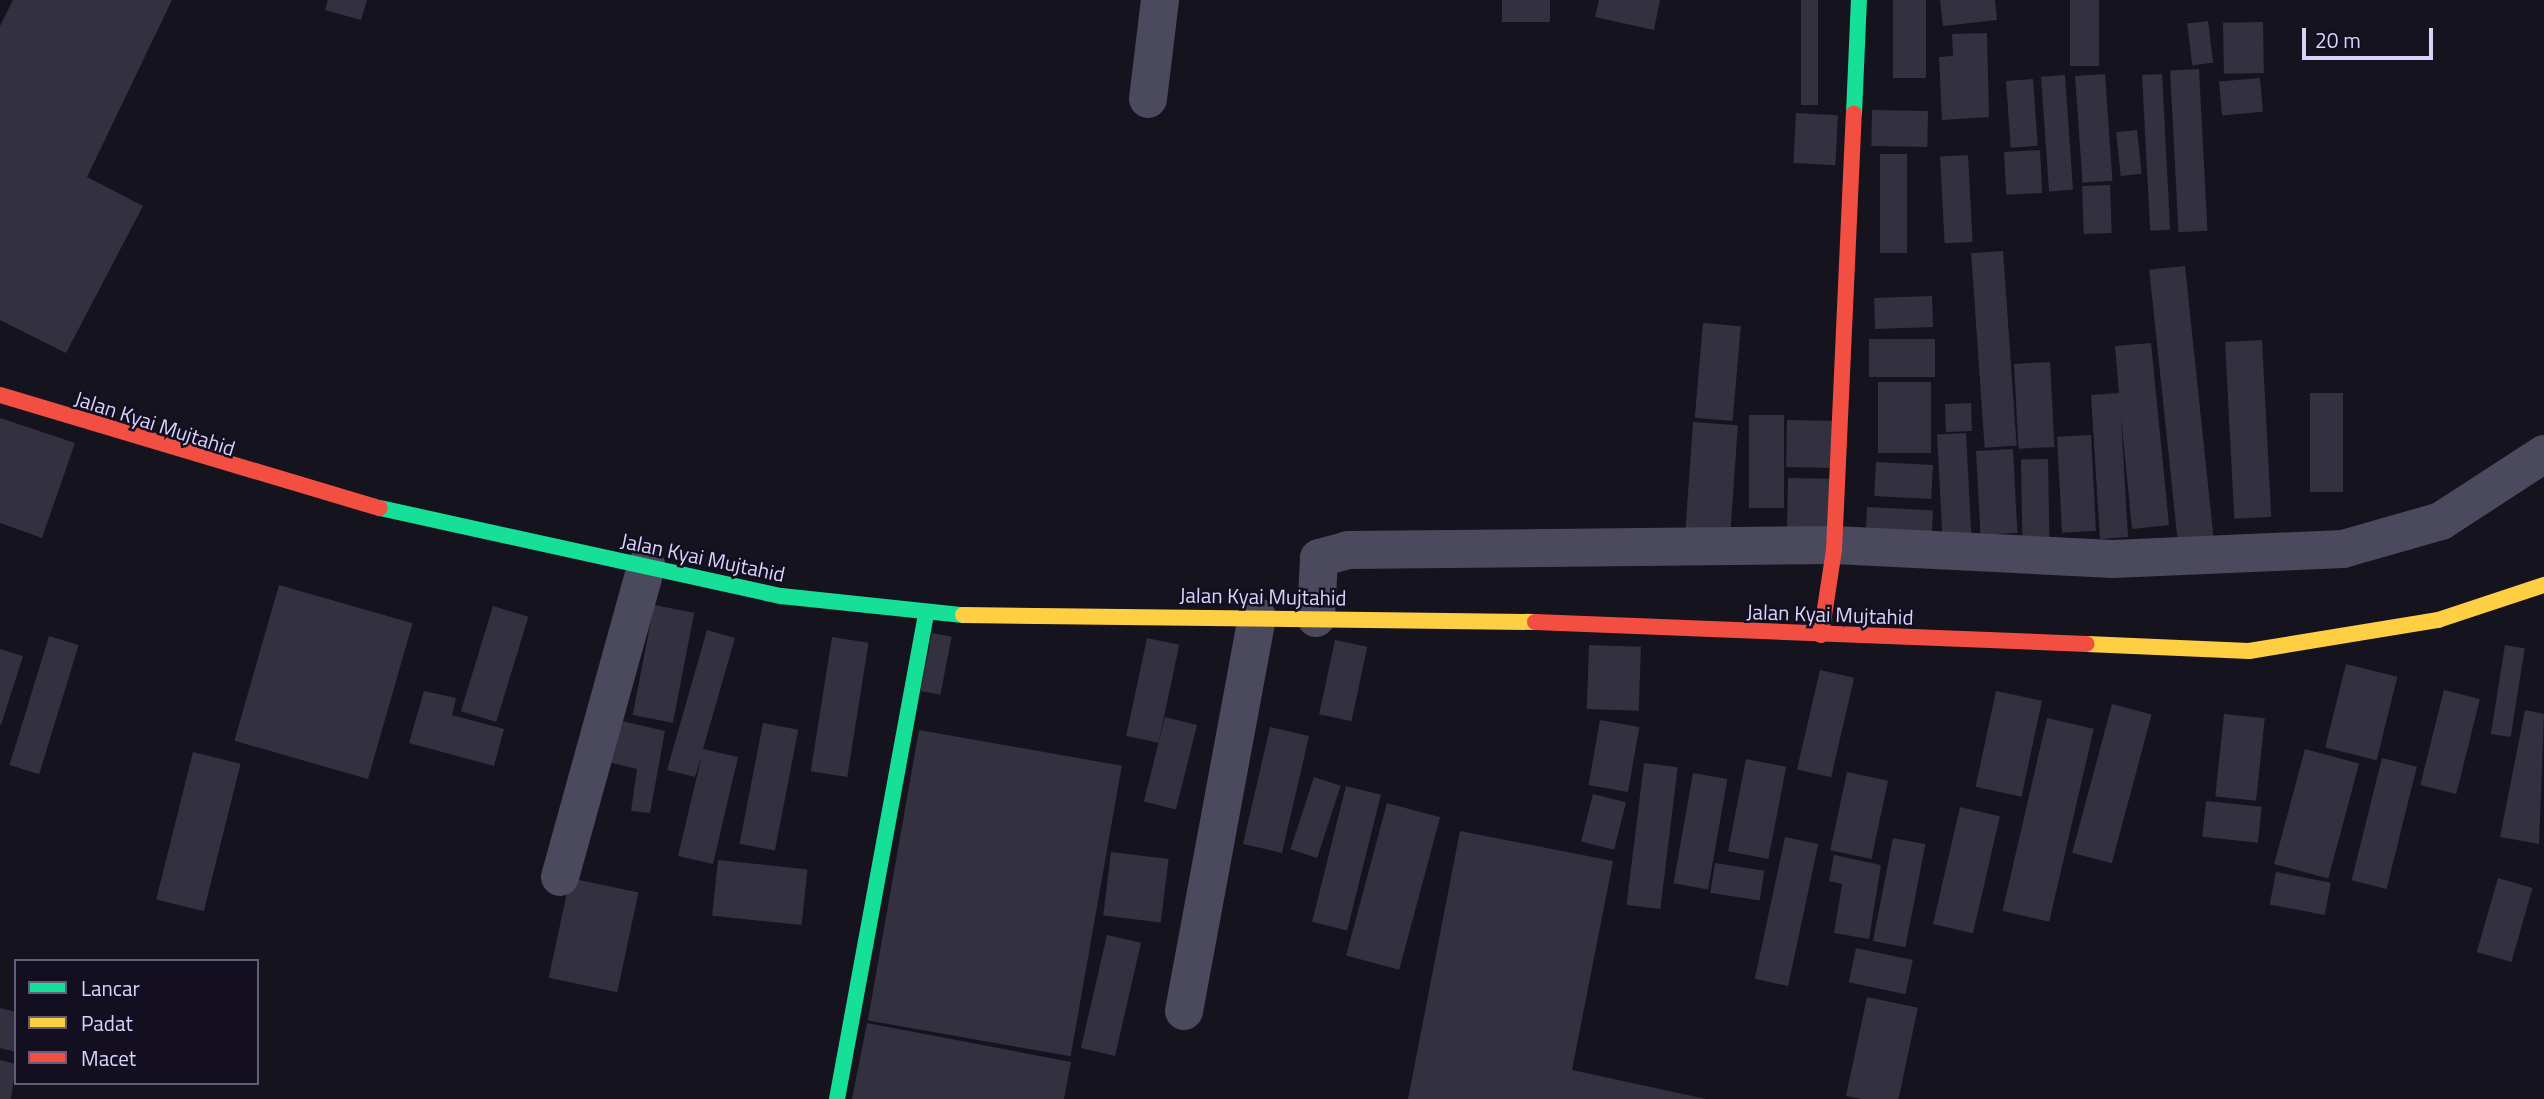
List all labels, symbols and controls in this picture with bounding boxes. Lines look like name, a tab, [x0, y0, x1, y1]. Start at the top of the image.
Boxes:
scale bar	[2306, 14, 2437, 58]
text: 20 m	[2315, 24, 2361, 56]
street label: Jalan Kyai Mujtahid	[72, 385, 238, 461]
street label: Jalan Kyai Mujtahid	[619, 527, 787, 587]
street label: Jalan Kyai Mujtahid	[1179, 582, 1347, 610]
street label: Jalan Kyai Mujtahid	[1746, 598, 1914, 630]
legend	[14, 959, 259, 1085]
text: Lancar	[81, 972, 140, 1004]
text: Padat	[81, 1007, 133, 1039]
text: Macet	[81, 1042, 136, 1074]

